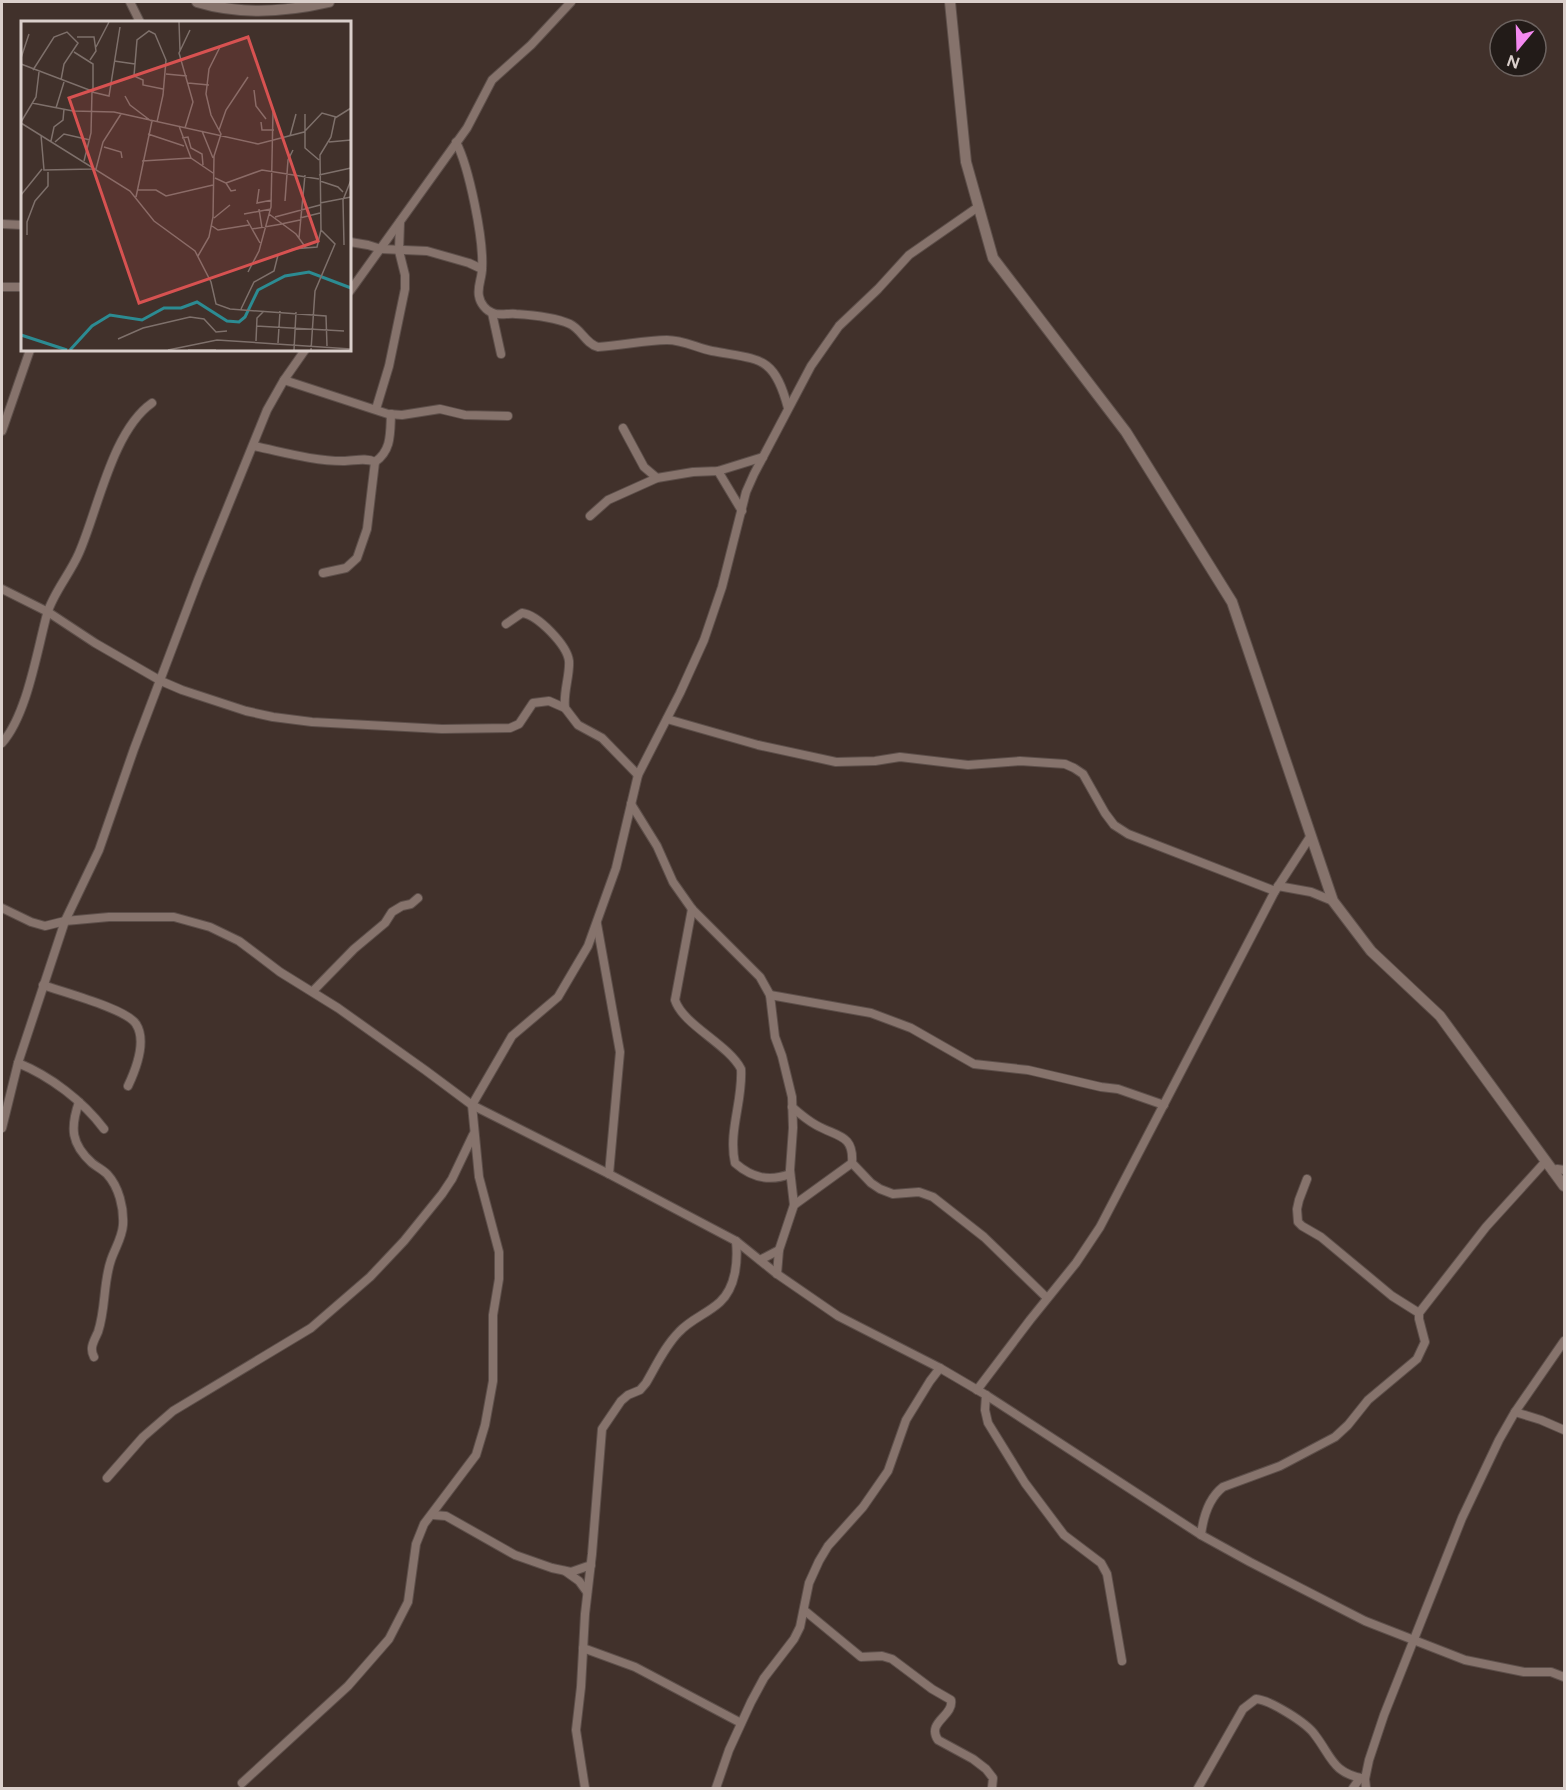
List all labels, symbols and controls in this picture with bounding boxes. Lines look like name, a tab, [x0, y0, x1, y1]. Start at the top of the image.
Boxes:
north arrow	[1488, 18, 1548, 78]
inset map	[21, 21, 351, 351]
text: N	[1504, 51, 1522, 73]

